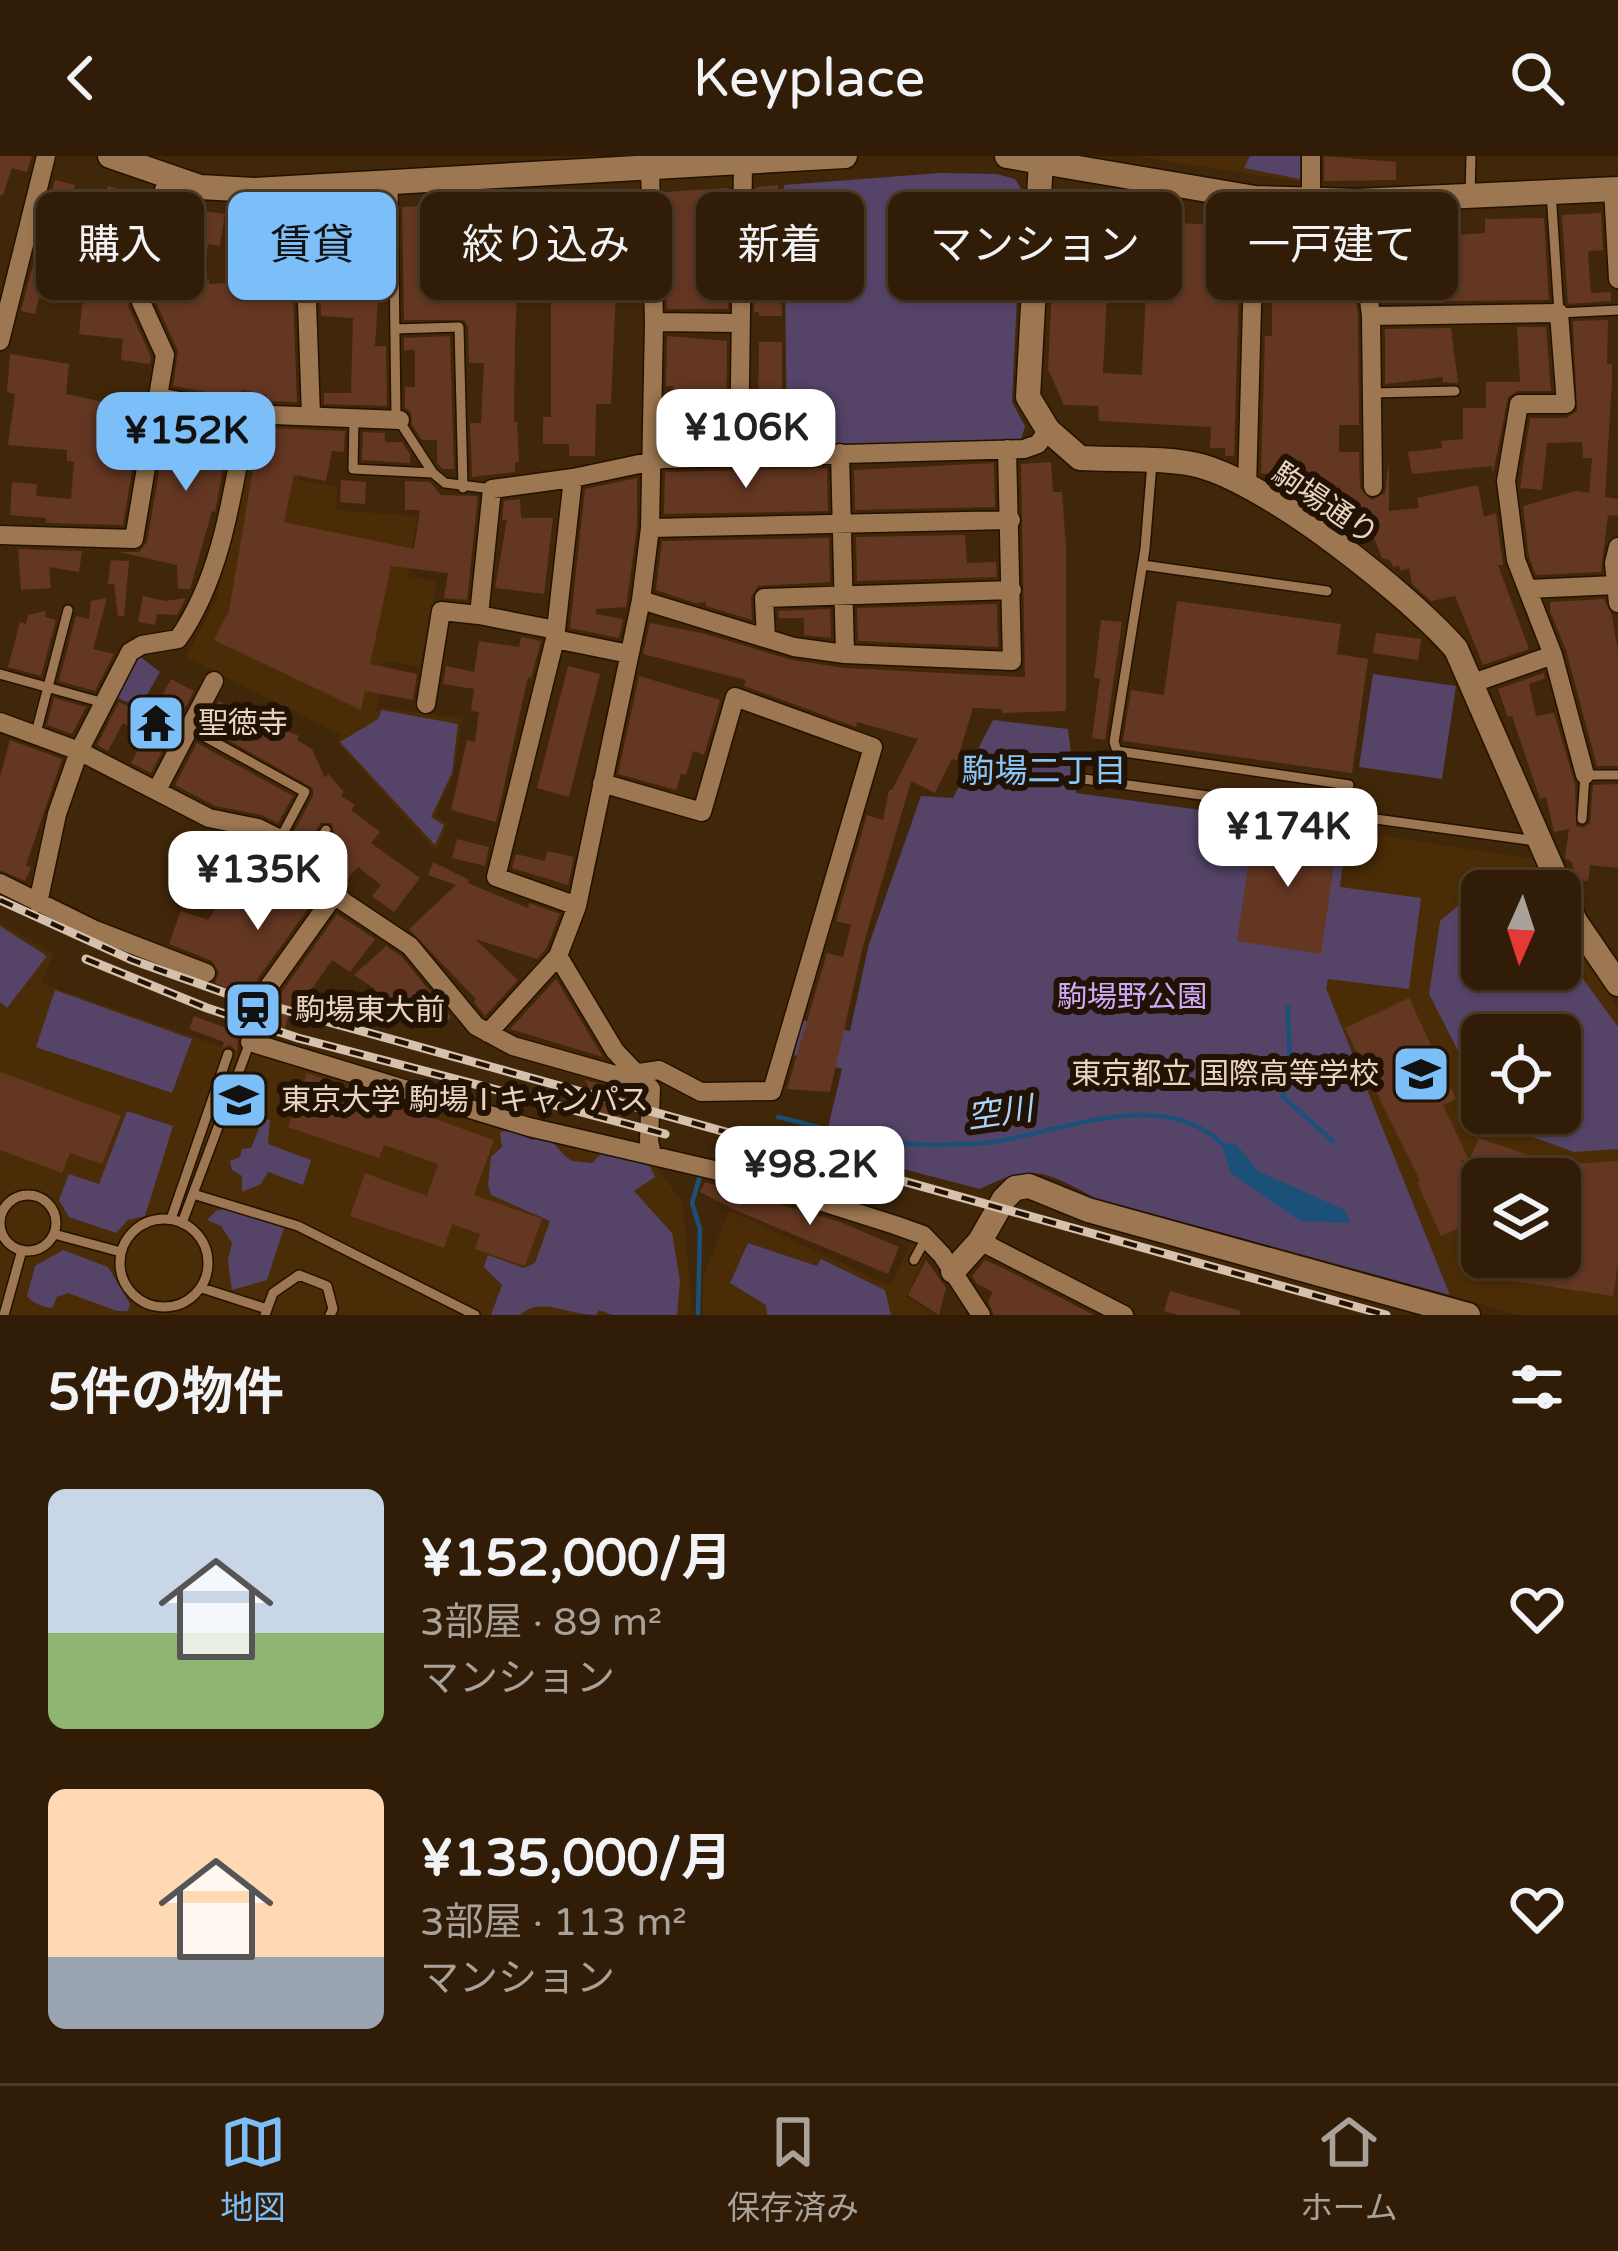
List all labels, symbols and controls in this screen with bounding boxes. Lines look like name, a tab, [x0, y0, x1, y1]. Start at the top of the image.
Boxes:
icon: back	[48, 45, 114, 111]
icon: search	[1504, 45, 1570, 111]
text: Keyplace	[693, 46, 925, 111]
chip: 購入	[36, 192, 204, 300]
chip: 賃貸	[228, 192, 396, 300]
chip: 絞り込み	[420, 192, 672, 300]
chip: 新着	[696, 192, 864, 300]
chip: マンション	[888, 192, 1182, 300]
chip: 一戸建て	[1206, 192, 1458, 300]
pin: ¥106K	[662, 389, 830, 491]
pin: ¥152K	[102, 392, 270, 494]
text: ¥106K	[683, 404, 809, 451]
text: ¥152K	[123, 407, 249, 454]
street label: 駒場通り	[1265, 455, 1385, 553]
temple icon: 聖徳寺	[125, 692, 187, 754]
place label: 聖徳寺	[198, 705, 288, 742]
district label: 駒場二丁目	[962, 752, 1127, 791]
pin: ¥174K	[1204, 788, 1372, 890]
text: ¥174K	[1225, 803, 1351, 850]
pin: ¥135K	[174, 831, 342, 933]
text: ¥135K	[195, 846, 321, 893]
north arrow	[1461, 870, 1581, 990]
map controls	[1461, 870, 1581, 1278]
station icon: 駒場東大前	[222, 979, 284, 1041]
park label: 駒場野公園	[1057, 979, 1207, 1016]
place label: 駒場東大前	[295, 992, 445, 1029]
button: locate	[1461, 1014, 1581, 1134]
school or university icon: 東京都立 国際高等学校	[1390, 1043, 1452, 1105]
place label: 東京都立 国際高等学校	[1071, 1056, 1379, 1093]
school or university icon: 東京大学 駒場Ⅰキャンパス	[208, 1069, 270, 1131]
place label: 東京大学 駒場Ⅰキャンパス	[281, 1082, 649, 1119]
water label: 空川	[965, 1089, 1038, 1137]
pin: ¥98.2K	[712, 1126, 908, 1228]
text: ¥98.2K	[742, 1141, 878, 1188]
button: layers	[1461, 1158, 1581, 1278]
icon: filters	[1504, 1354, 1570, 1420]
text: 5件の物件	[48, 1362, 284, 1424]
text: ¥152,000/月	[420, 1528, 733, 1590]
icon: home	[144, 1537, 288, 1681]
icon: heart	[1504, 1576, 1570, 1642]
text: 3部屋 · 89 m²	[420, 1599, 662, 1646]
text: マンション	[420, 1655, 615, 1702]
text: ¥135,000/月	[420, 1828, 732, 1890]
icon: home	[144, 1837, 288, 1981]
icon: heart	[1504, 1876, 1570, 1942]
text: 3部屋 · 113 m²	[420, 1899, 687, 1946]
text: マンション	[420, 1955, 615, 2002]
tab: 地図	[220, 2109, 286, 2229]
tab: 保存済み	[727, 2109, 859, 2229]
tab: ホーム	[1300, 2109, 1398, 2229]

